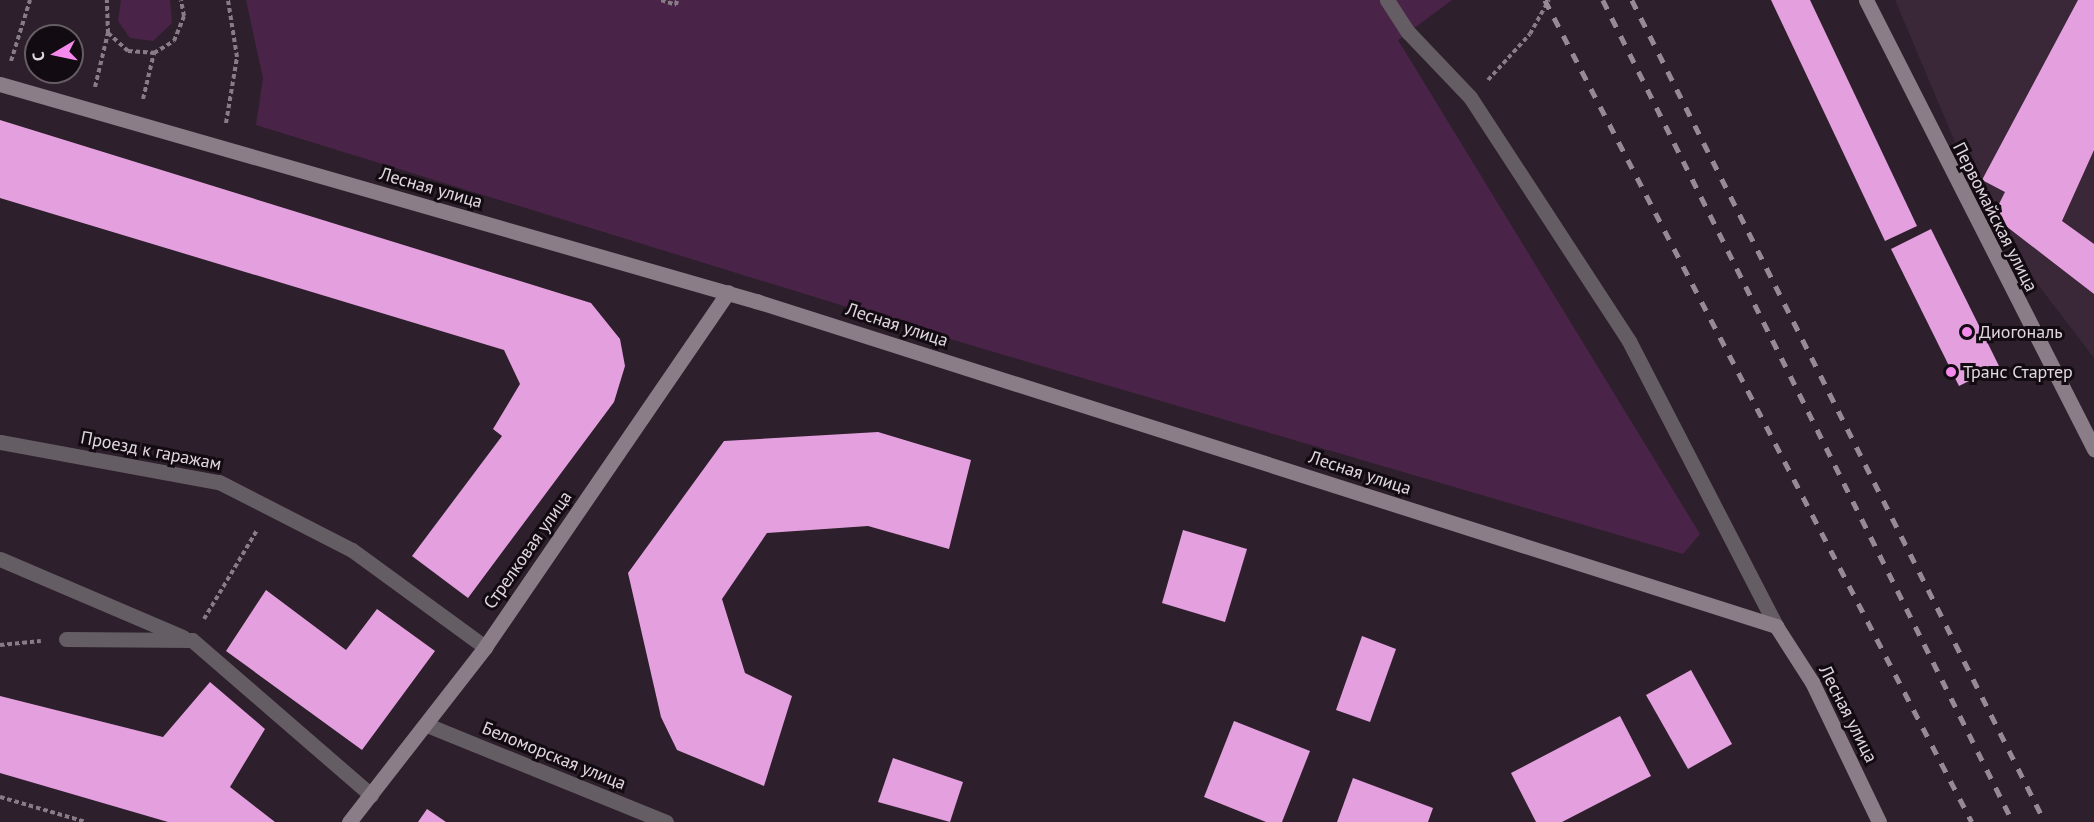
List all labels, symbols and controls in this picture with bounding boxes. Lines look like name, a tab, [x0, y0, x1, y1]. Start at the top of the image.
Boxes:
north arrow	[24, 24, 84, 84]
text: С	[28, 51, 49, 62]
street label: Первомайская улица	[1948, 139, 2042, 295]
street label: Лесная улица	[377, 163, 485, 213]
street label: Лесная улица	[843, 298, 951, 352]
place label: Диогональ	[1979, 321, 2063, 343]
marker: Диогональ	[1960, 325, 1974, 339]
place label: Транс Стартер	[1963, 361, 2073, 383]
marker: Транс Стартер	[1944, 365, 1958, 379]
street label: Проезд к гаражам	[79, 427, 223, 475]
street label: Лесная улица	[1306, 446, 1414, 500]
street label: Стрелковая улица	[479, 487, 577, 613]
street label: Лесная улица	[1814, 662, 1882, 766]
street label: Беломорская улица	[479, 717, 629, 795]

